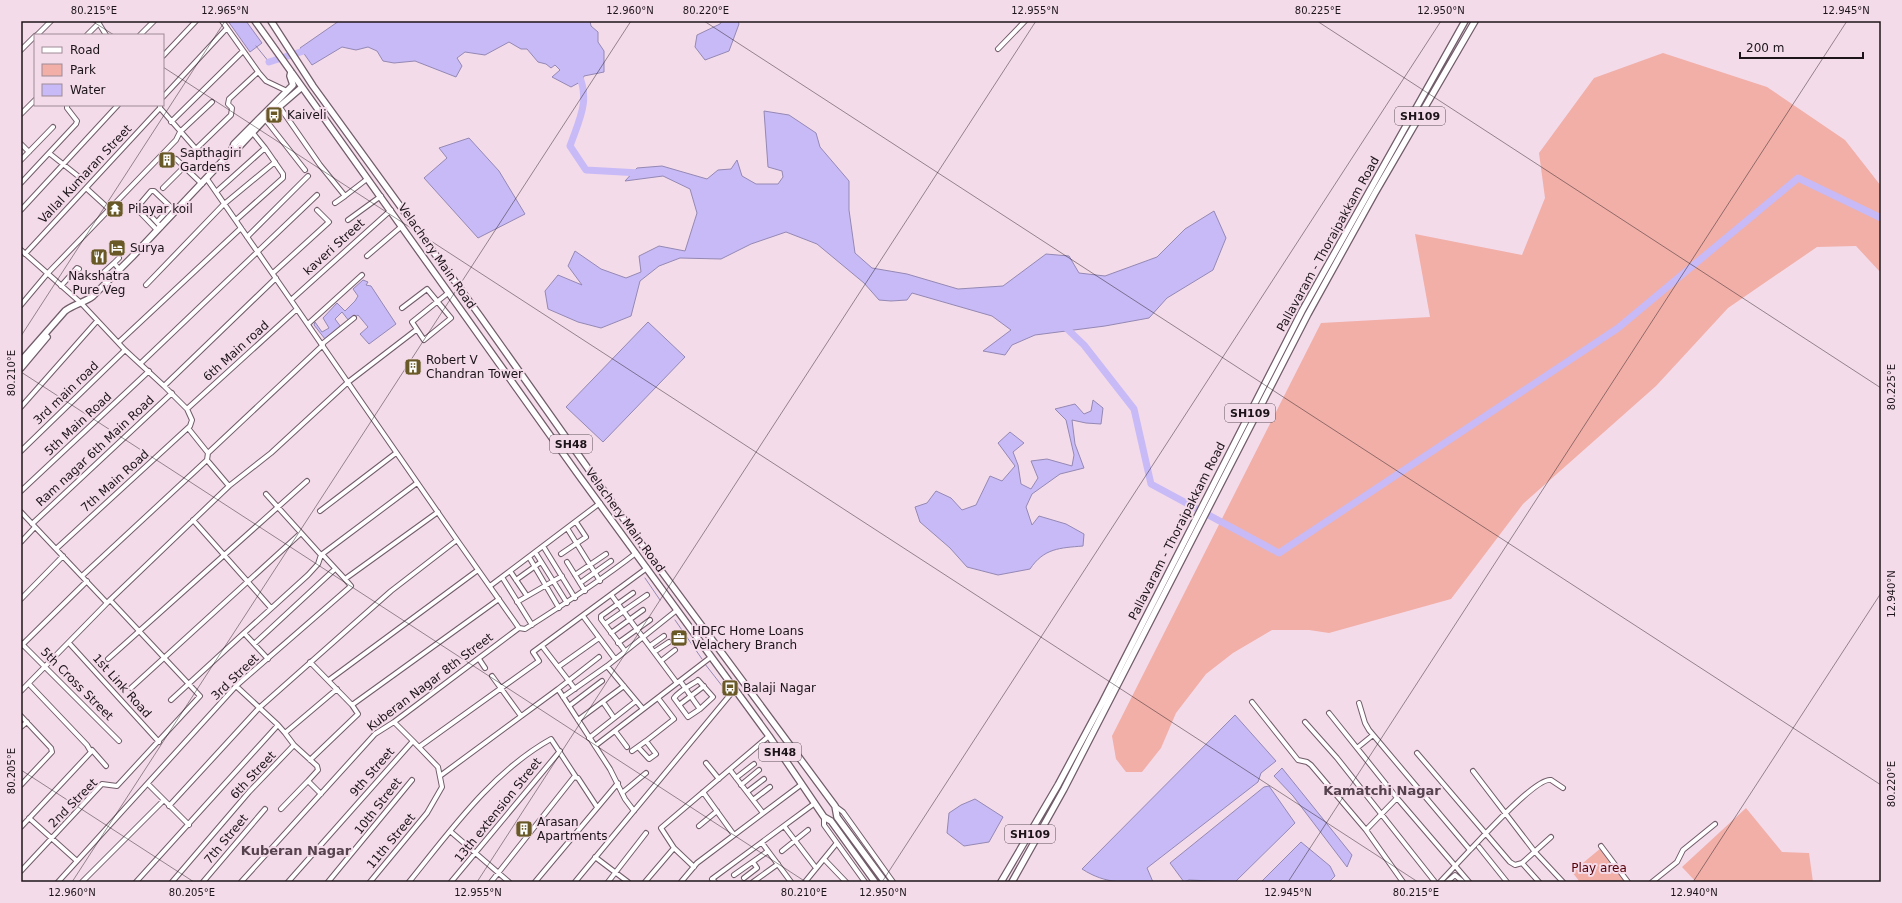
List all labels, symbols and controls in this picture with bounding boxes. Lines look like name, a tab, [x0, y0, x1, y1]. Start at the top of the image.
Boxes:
text: 80.215°E	[71, 5, 117, 16]
text: 12.965°N	[201, 5, 249, 16]
text: 12.960°N	[606, 5, 654, 16]
text: 80.220°E	[683, 5, 729, 16]
text: 12.955°N	[1011, 5, 1059, 16]
text: 80.225°E	[1295, 5, 1341, 16]
text: 12.950°N	[1417, 5, 1465, 16]
text: 12.945°N	[1822, 5, 1870, 16]
legend	[34, 34, 164, 106]
scale bar	[1740, 34, 1863, 60]
text: 200 m	[1746, 41, 1784, 55]
text: Road	[70, 43, 100, 57]
text: Park	[70, 63, 96, 77]
text: Water	[70, 83, 106, 97]
bus stop icon: Kaiveli	[264, 105, 284, 125]
road number: SH109	[1395, 107, 1445, 125]
place label: Kaiveli	[287, 108, 327, 122]
street label: Vallal Kumaran Street	[36, 122, 135, 226]
place label: Sapthagiri Gardens	[180, 146, 241, 174]
building icon: Sapthagiri Gardens	[157, 150, 177, 170]
street label: Pallavaram - Thoraipakkam Road	[1274, 154, 1382, 334]
temple icon: Pilayar koil	[105, 199, 125, 219]
street label: Velachery Main Road	[395, 201, 479, 311]
place label: Pilayar koil	[128, 202, 193, 216]
street label: kaveri Street	[301, 216, 368, 278]
hotel icon: Surya	[107, 238, 127, 258]
place label: Surya	[130, 241, 165, 255]
restaurant icon: Nakshatra Pure Veg	[89, 247, 109, 267]
place label: Nakshatra Pure Veg	[68, 269, 130, 297]
street label: 6th Main road	[200, 318, 272, 384]
text: 80.210°E	[6, 350, 17, 396]
place label: Robert V Chandran Tower	[426, 353, 523, 381]
building icon: Robert V Chandran Tower	[403, 357, 423, 377]
street label: 3rd main road	[31, 359, 101, 427]
text: 80.225°E	[1886, 364, 1897, 410]
street label: 5th Main Road	[42, 389, 114, 459]
street label: Ram nagar 6th Main Road	[33, 393, 157, 509]
road number: SH109	[1225, 404, 1275, 422]
road number: SH48	[550, 435, 592, 453]
street label: Pallavaram - Thoraipakkam Road	[1126, 440, 1228, 622]
street label: 7th Main Road	[78, 447, 152, 515]
street label: Velachery Main Road	[582, 465, 668, 575]
text: 12.940°N	[1886, 570, 1897, 618]
place label: HDFC Home Loans Velachery Branch	[692, 624, 804, 652]
office icon: HDFC Home Loans Velachery Branch	[669, 628, 689, 648]
street label: Kuberan Nagar 8th Street	[364, 630, 496, 734]
street label: 5th Cross Street	[38, 645, 116, 723]
street label: 1st Link Road	[90, 651, 154, 721]
street label: 3rd Street	[208, 651, 262, 703]
bus stop icon: Balaji Nagar	[720, 678, 740, 698]
place label: Balaji Nagar	[743, 681, 816, 695]
road number: SH48	[759, 743, 801, 761]
street label: 9th Street	[347, 744, 397, 799]
text: 80.205°E	[6, 748, 17, 794]
street label: 6th Street	[227, 748, 279, 802]
street label: 13th extension Street	[452, 755, 545, 865]
text: 80.220°E	[1886, 761, 1897, 807]
street label: 10th Street	[352, 775, 405, 837]
street label: 2nd Street	[46, 776, 100, 830]
district label: Kamatchi Nagar	[1323, 783, 1441, 798]
street label: 11th Street	[364, 810, 418, 871]
street label: 7th Street	[201, 811, 251, 867]
place label: Arasan Apartments	[537, 815, 607, 843]
building icon: Arasan Apartments	[514, 819, 534, 839]
road number: SH109	[1005, 825, 1055, 843]
district label: Kuberan Nagar	[241, 843, 352, 858]
park label: Play area	[1571, 861, 1627, 875]
text: 12.960°N	[48, 887, 96, 898]
text: 80.205°E	[169, 887, 215, 898]
text: 12.955°N	[454, 887, 502, 898]
text: 80.210°E	[781, 887, 827, 898]
text: 12.950°N	[859, 887, 907, 898]
text: 12.945°N	[1264, 887, 1312, 898]
text: 80.215°E	[1393, 887, 1439, 898]
text: 12.940°N	[1670, 887, 1718, 898]

